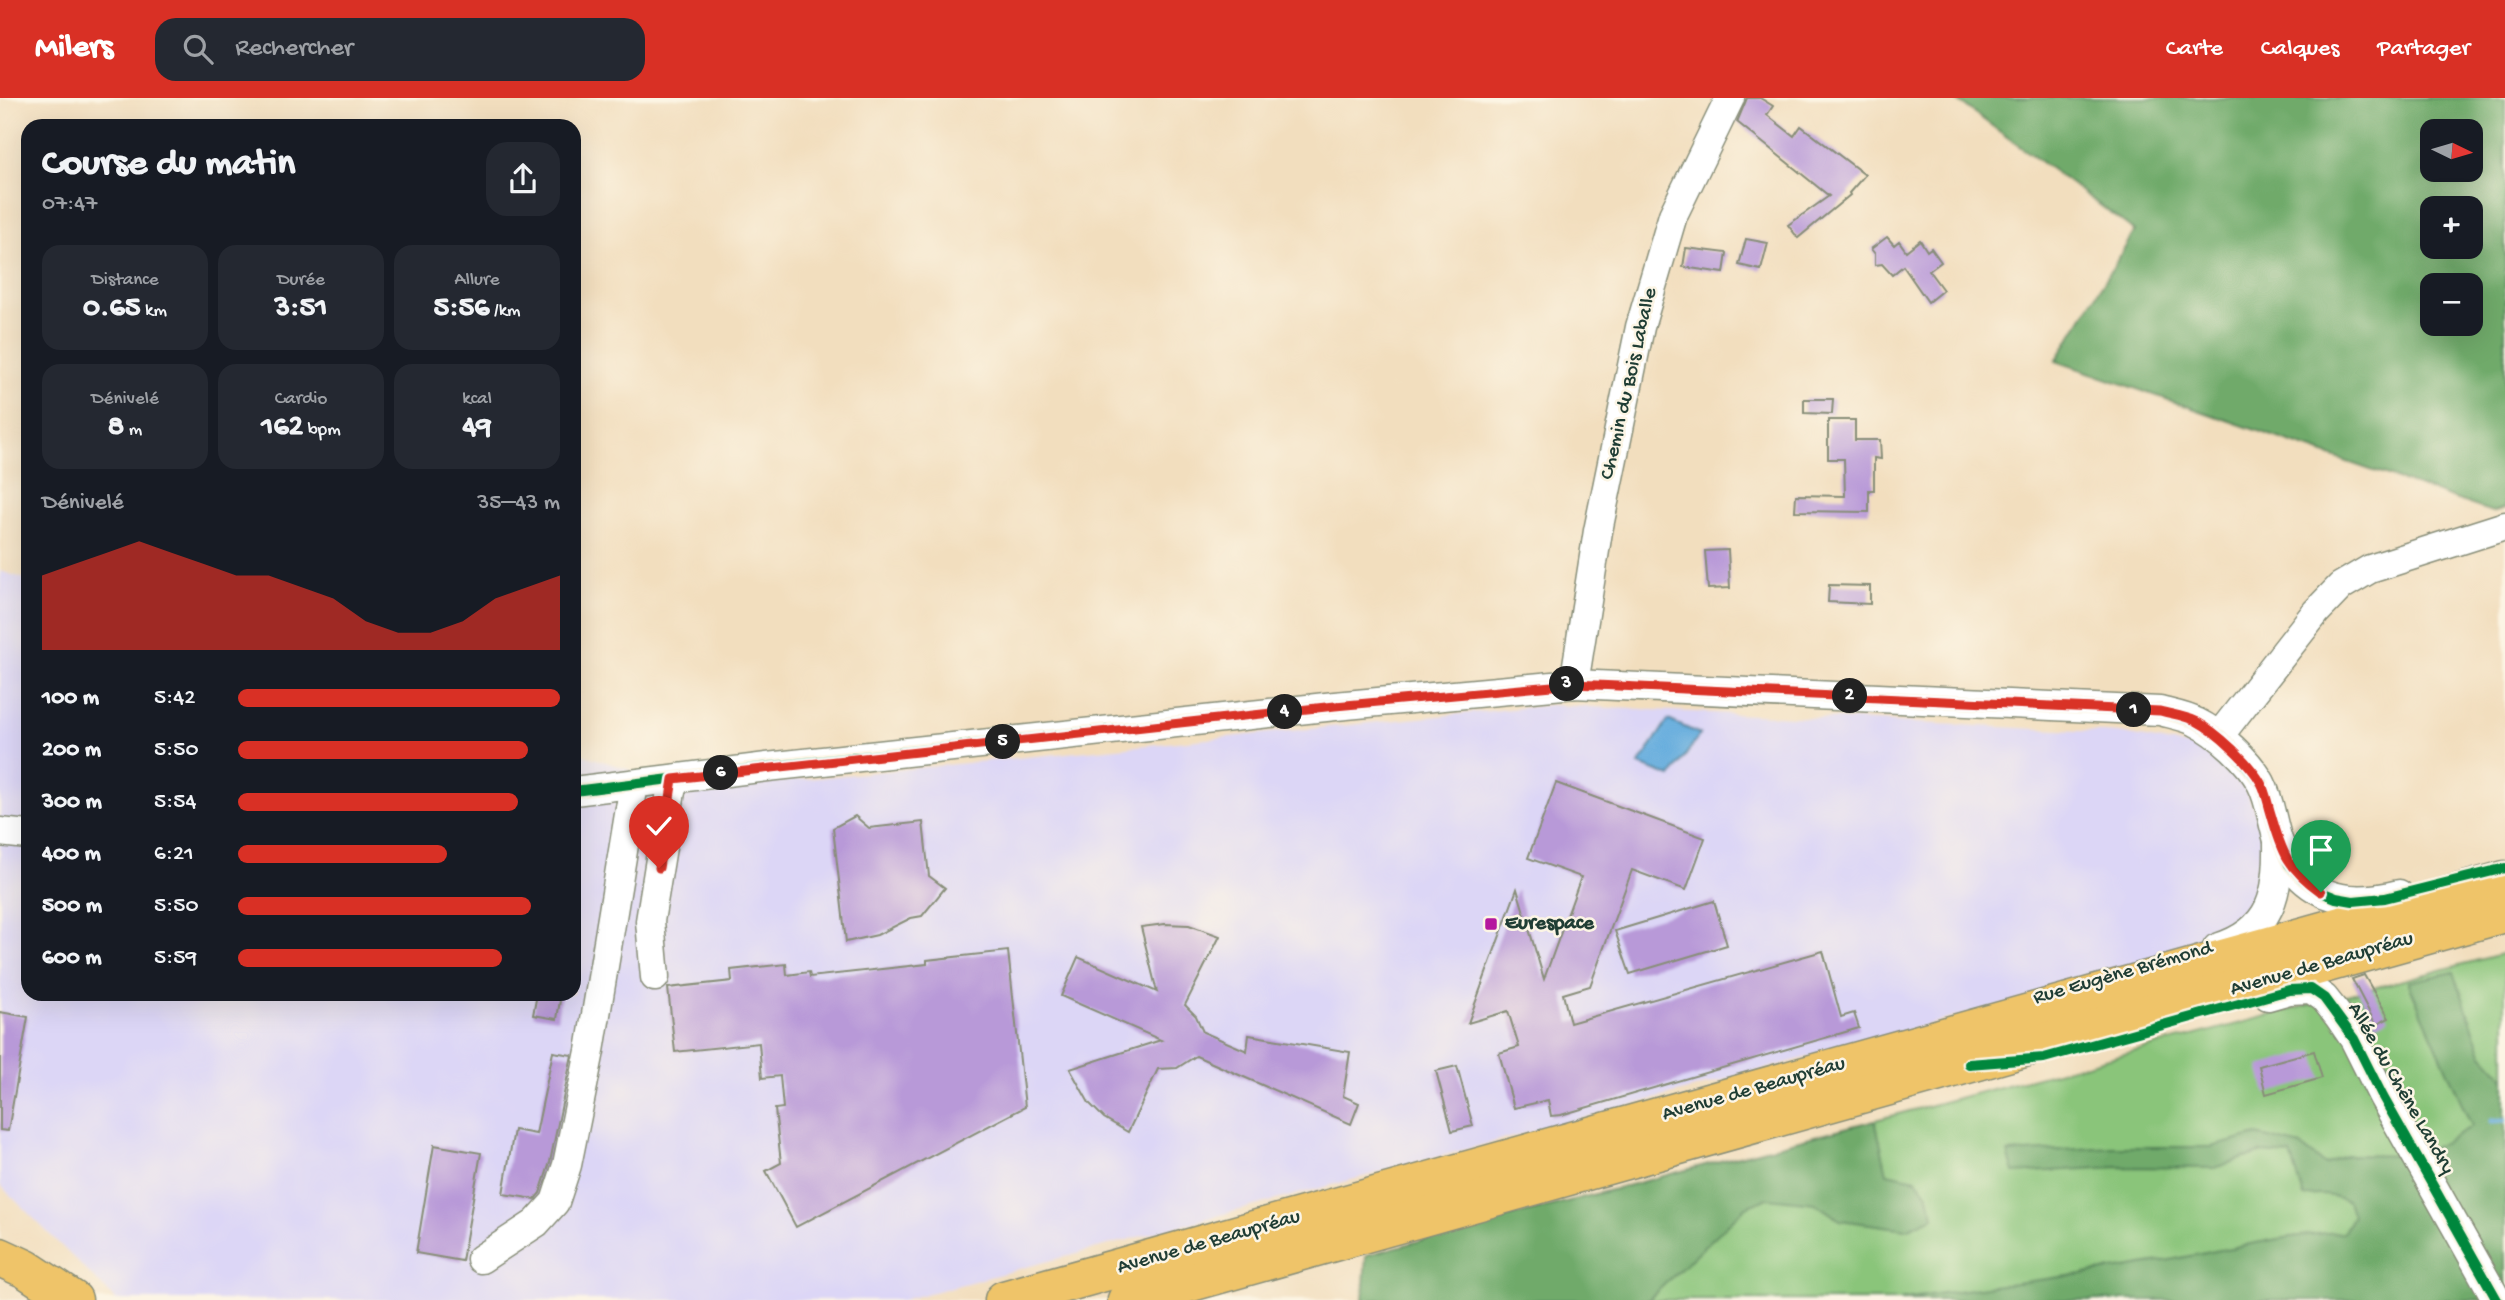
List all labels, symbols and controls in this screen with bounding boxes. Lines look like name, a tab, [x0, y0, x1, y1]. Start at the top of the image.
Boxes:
search box	[155, 18, 645, 81]
text: Milers	[35, 30, 113, 68]
icon: search	[179, 30, 217, 68]
text: Rechercher	[235, 34, 353, 65]
text: Carte	[2166, 35, 2223, 64]
text: Calques	[2261, 35, 2339, 64]
text: Partager	[2377, 35, 2470, 64]
north arrow	[2420, 119, 2483, 182]
map controls	[2420, 119, 2483, 336]
button: share	[486, 142, 560, 216]
text: Course du matin	[42, 143, 295, 187]
text: 07:47	[42, 191, 97, 218]
button: +	[2420, 196, 2483, 259]
text: Distance	[91, 269, 159, 292]
text: Durée	[277, 269, 325, 292]
text: Allure	[454, 269, 500, 292]
button: −	[2420, 273, 2483, 336]
street label: Chemin du Bois Laballe	[1596, 285, 1664, 482]
text: 0.65	[83, 292, 140, 327]
text: 3:51	[275, 292, 327, 327]
text: 5:56	[433, 292, 490, 327]
text: km	[140, 300, 167, 323]
text: /km	[490, 300, 521, 323]
text: Dénivelé	[91, 388, 159, 411]
text: Cardio	[275, 388, 327, 411]
text: kcal	[462, 388, 492, 411]
text: 8	[108, 411, 124, 446]
text: 162	[261, 411, 303, 446]
text: 49	[462, 411, 492, 446]
text: m	[124, 419, 142, 442]
text: bpm	[303, 419, 341, 442]
text: Dénivelé	[42, 490, 124, 517]
text: 35–43 m	[477, 490, 560, 517]
pin: 3	[1550, 666, 1584, 702]
text: 3	[1562, 672, 1571, 695]
pin: 2	[1832, 678, 1868, 714]
text: 2	[1845, 684, 1854, 707]
text: 100 m	[42, 685, 99, 712]
text: 5:42	[154, 685, 195, 712]
pin: 1	[2116, 692, 2152, 728]
pin: 4	[1268, 694, 1302, 730]
text: 1	[2130, 698, 2137, 721]
text: 4	[1280, 700, 1289, 723]
pin: 5	[986, 724, 1020, 760]
text: 5	[998, 730, 1008, 753]
text: 200 m	[42, 737, 101, 764]
text: 5:50	[154, 737, 198, 764]
pin: 6	[704, 756, 738, 790]
text: 6	[716, 761, 725, 784]
text: 300 m	[42, 789, 102, 816]
text: 5:54	[154, 789, 196, 816]
pin	[629, 796, 689, 868]
icon: check	[640, 807, 678, 845]
pin	[2291, 820, 2351, 892]
icon: arrive	[2302, 831, 2340, 869]
text: 400 m	[42, 841, 101, 868]
text: 6:21	[154, 841, 193, 868]
text: 500 m	[42, 893, 102, 920]
text: 5:50	[154, 893, 198, 920]
place label: Eurespace	[1505, 912, 1595, 937]
marker: Eurespace	[1483, 916, 1499, 932]
street label: Avenue de Beaupréau	[2227, 927, 2417, 1003]
street label: Rue Eugène Brémond	[2031, 936, 2217, 1012]
text: 600 m	[42, 945, 102, 972]
text: 5:59	[154, 945, 197, 972]
street label: Allée du Chêne Landry	[2341, 999, 2459, 1179]
street label: Avenue de Beaupréau	[1659, 1052, 1849, 1128]
street label: Avenue de Beaupréau	[1114, 1205, 1304, 1281]

